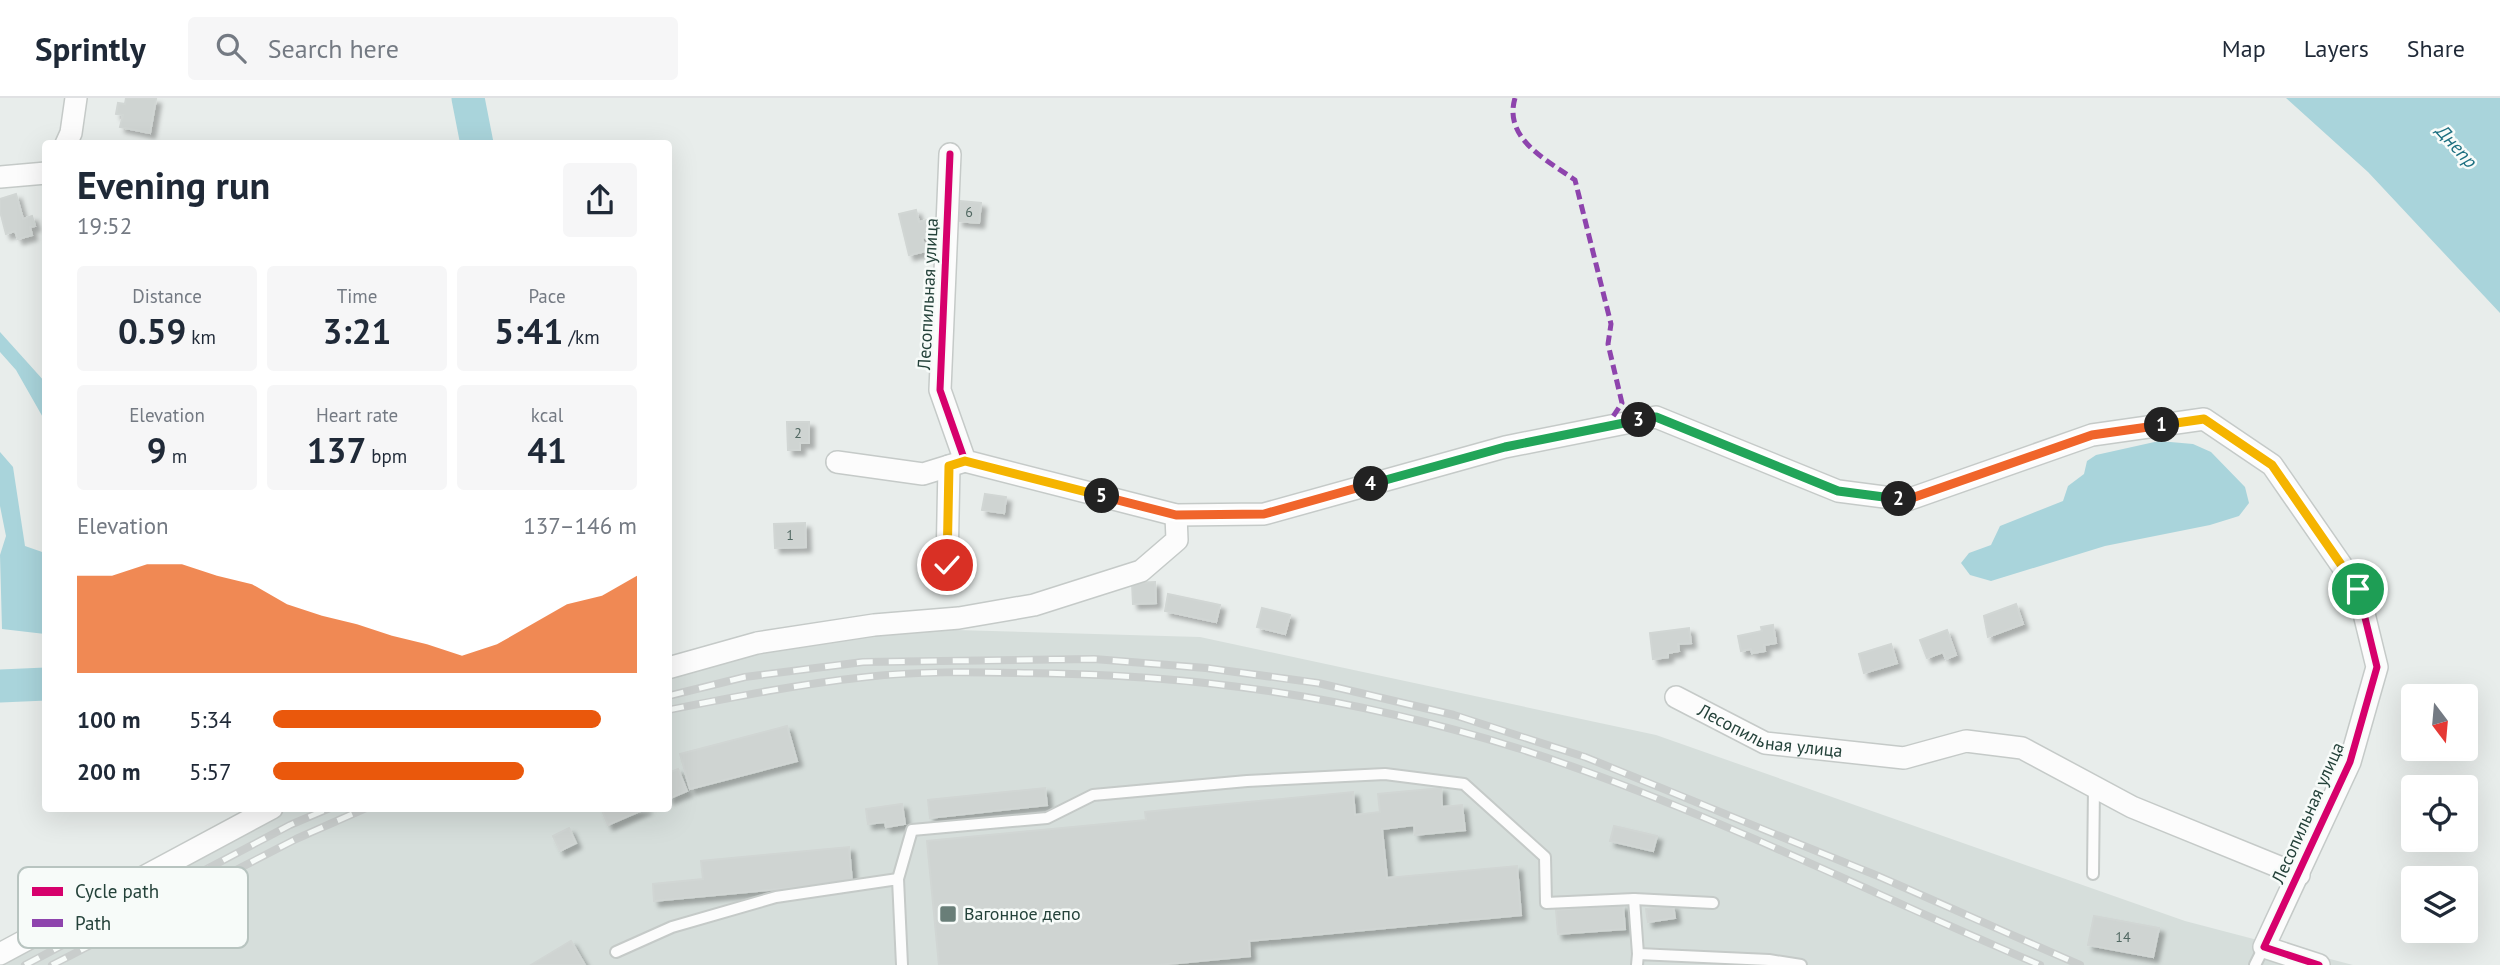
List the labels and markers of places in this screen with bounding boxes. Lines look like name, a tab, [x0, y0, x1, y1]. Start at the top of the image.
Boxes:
pin: 3	[1622, 402, 1656, 438]
pin: 1	[2144, 408, 2180, 442]
pin: 4	[1354, 466, 1388, 502]
pin: 5	[1084, 478, 1120, 514]
pin: 2	[1882, 482, 1916, 516]
pin	[917, 535, 977, 595]
pin	[2328, 559, 2388, 619]
place label: Вагонное депо	[964, 902, 1081, 925]
marker: Вагонное депо	[938, 904, 958, 924]

